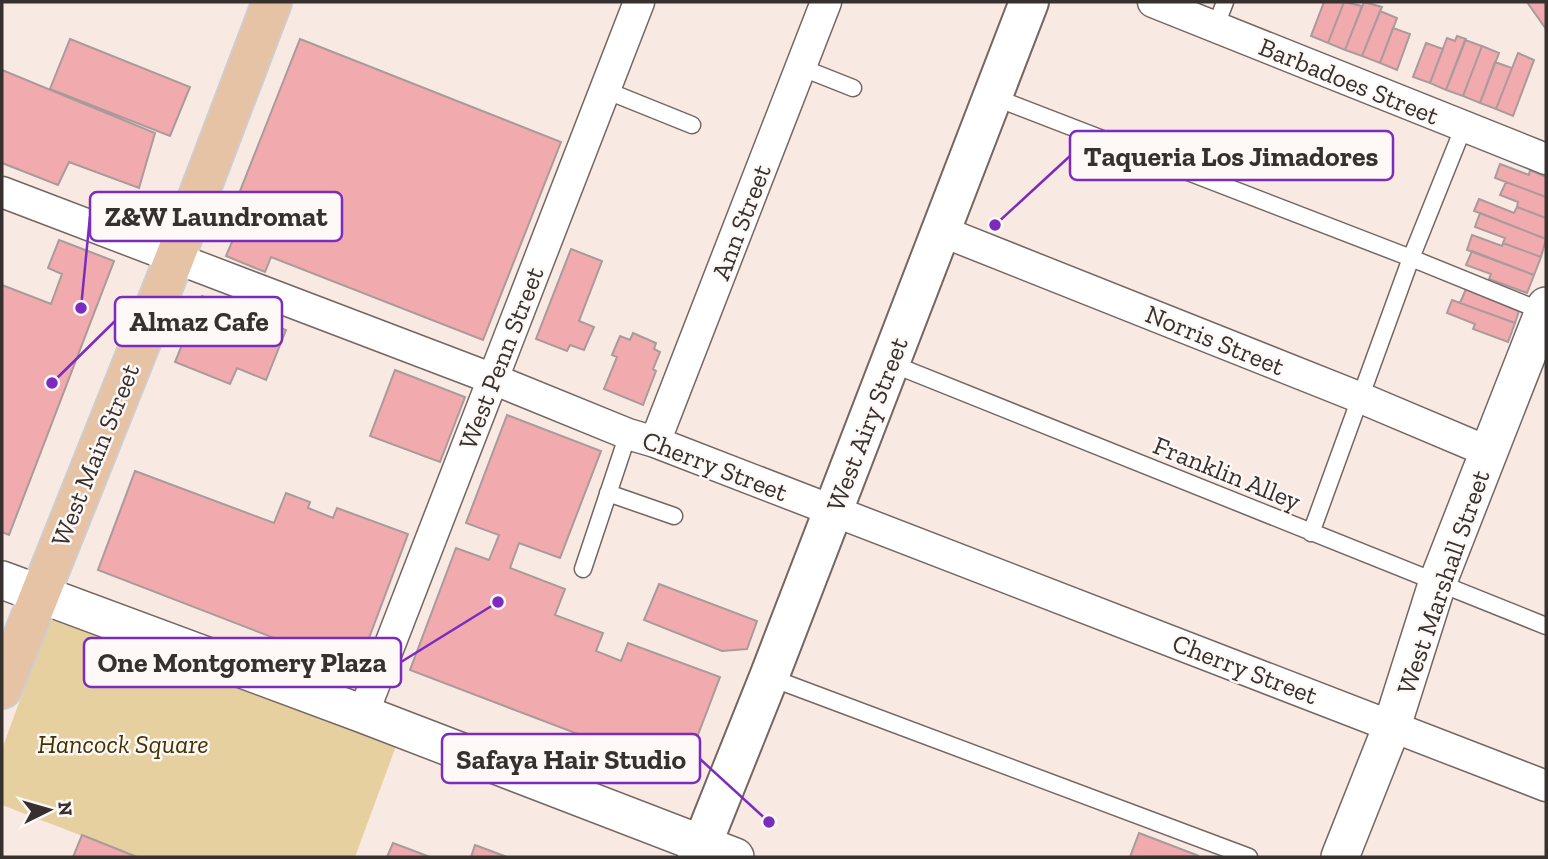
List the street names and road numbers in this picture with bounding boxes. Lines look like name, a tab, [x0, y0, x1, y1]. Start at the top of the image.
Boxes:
street label: Barbadoes Street	[1254, 30, 1444, 132]
street label: Ann Street	[704, 159, 778, 284]
street label: West Penn Street	[451, 262, 551, 454]
street label: Norris Street	[1141, 298, 1289, 382]
street label: West Airy Street	[819, 332, 915, 515]
street label: West Main Street	[44, 359, 146, 551]
street label: Cherry Street	[638, 424, 792, 508]
street label: Franklin Alley	[1149, 429, 1306, 517]
street label: West Marshall Street	[1390, 465, 1497, 698]
street label: Cherry Street	[1168, 627, 1322, 711]

